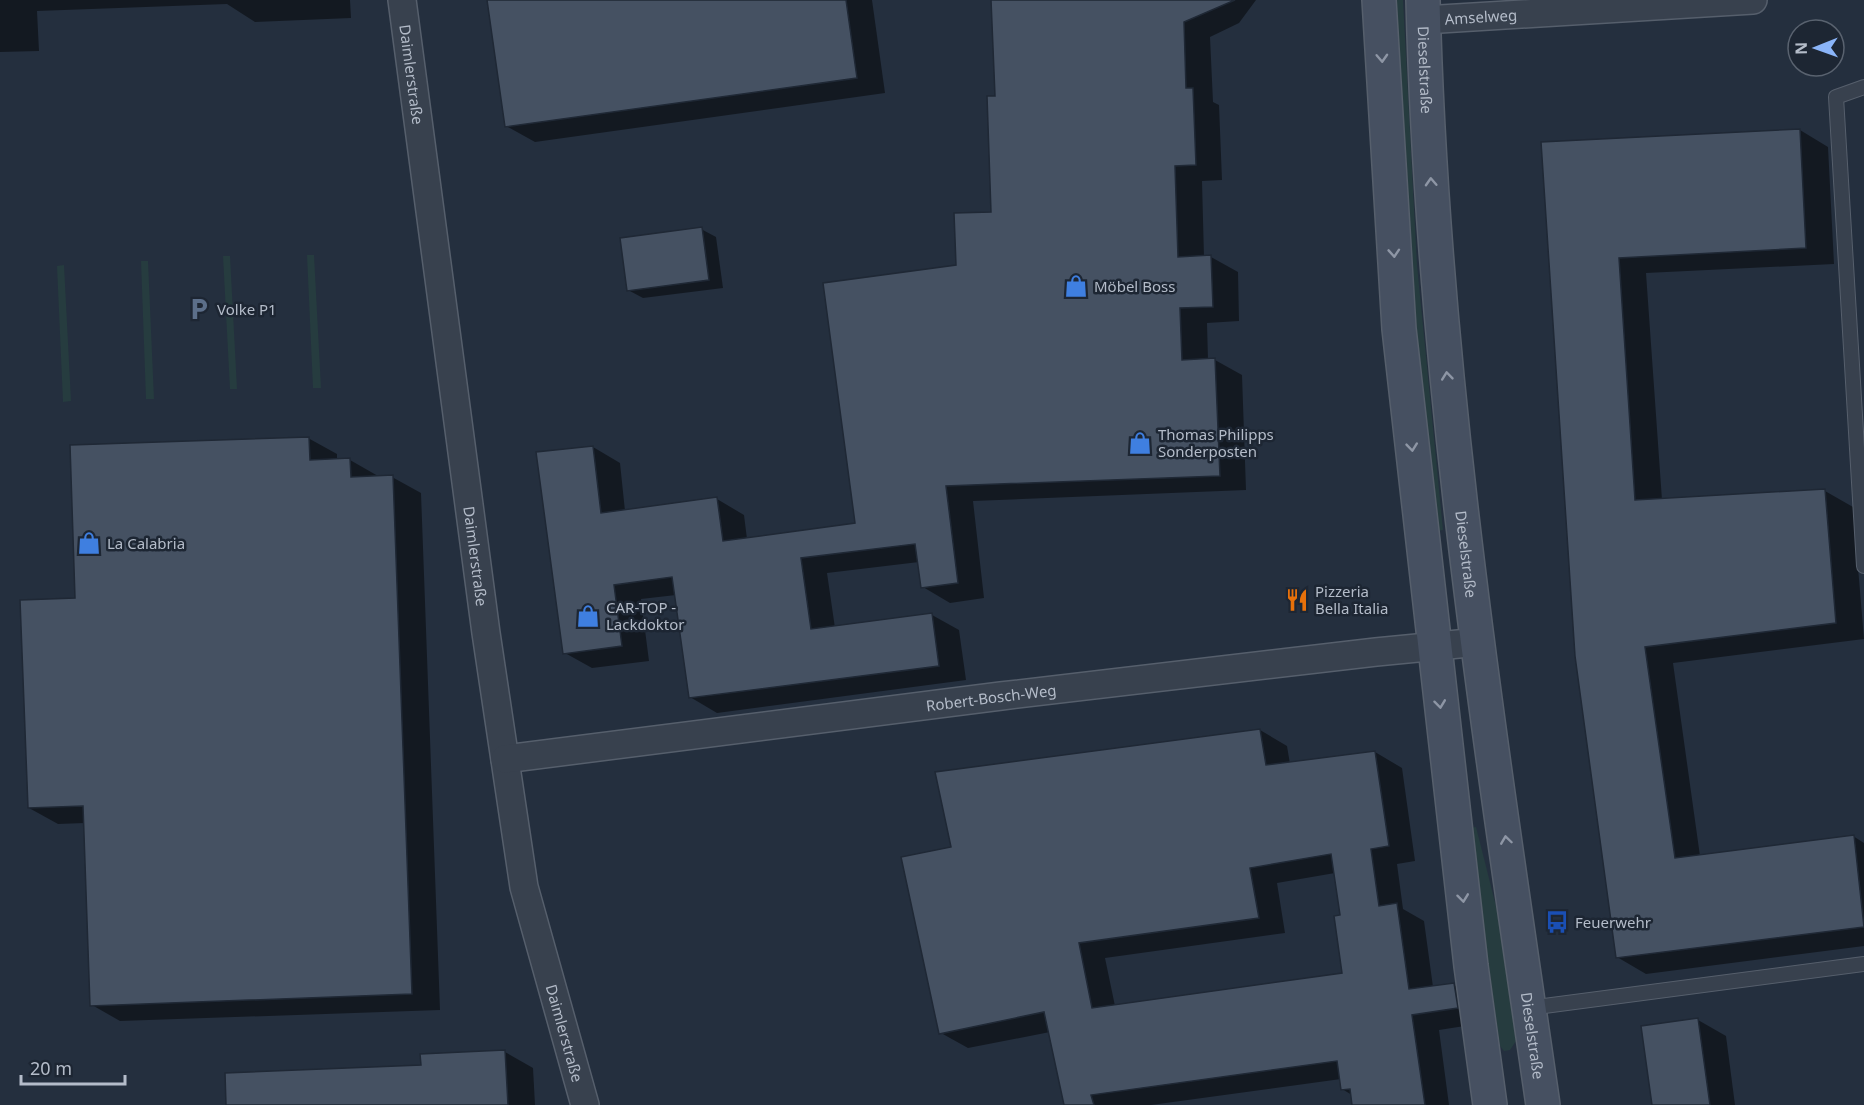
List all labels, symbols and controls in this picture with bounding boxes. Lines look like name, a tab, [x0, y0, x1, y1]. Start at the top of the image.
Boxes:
street label: Amselweg	[1444, 4, 1518, 29]
north arrow	[1786, 18, 1846, 78]
street label: Daimlerstraße	[395, 23, 428, 126]
street label: Dieselstraße	[1414, 26, 1437, 114]
text: N	[1790, 42, 1812, 55]
one-way arrow	[1376, 54, 1389, 63]
one-way arrow	[1425, 177, 1438, 186]
one-way arrow	[1387, 249, 1400, 258]
shop icon: Möbel Boss	[1063, 273, 1089, 299]
place label: Möbel Boss	[1094, 276, 1175, 296]
parking icon: Volke P1	[186, 296, 212, 322]
place label: Volke P1	[217, 299, 277, 319]
one-way arrow	[1441, 371, 1454, 380]
place label: Thomas Philipps Sonderposten	[1158, 424, 1274, 461]
shop icon: Thomas Philipps Sonderposten	[1127, 430, 1153, 456]
one-way arrow	[1405, 443, 1418, 452]
street label: Daimlerstraße	[459, 505, 492, 607]
street label: Dieselstraße	[1451, 509, 1482, 599]
shop icon: La Calabria	[76, 530, 102, 556]
place label: La Calabria	[107, 533, 185, 553]
place label: Pizzeria Bella Italia	[1315, 581, 1388, 618]
restaurant icon: Pizzeria Bella Italia	[1284, 587, 1310, 613]
place label: CAR-TOP - Lackdoktor	[606, 597, 684, 634]
shop icon: CAR-TOP - Lackdoktor	[575, 603, 601, 629]
street label: Robert-Bosch-Weg	[925, 680, 1057, 715]
one-way arrow	[1434, 700, 1446, 709]
one-way arrow	[1500, 836, 1513, 845]
one-way arrow	[1456, 893, 1469, 902]
bus stop icon: Feuerwehr	[1544, 909, 1570, 935]
place label: Feuerwehr	[1575, 912, 1651, 932]
street label: Daimlerstraße	[542, 982, 588, 1084]
street label: Dieselstraße	[1517, 991, 1549, 1080]
scale bar	[21, 1048, 124, 1086]
text: 20 m	[30, 1056, 72, 1080]

